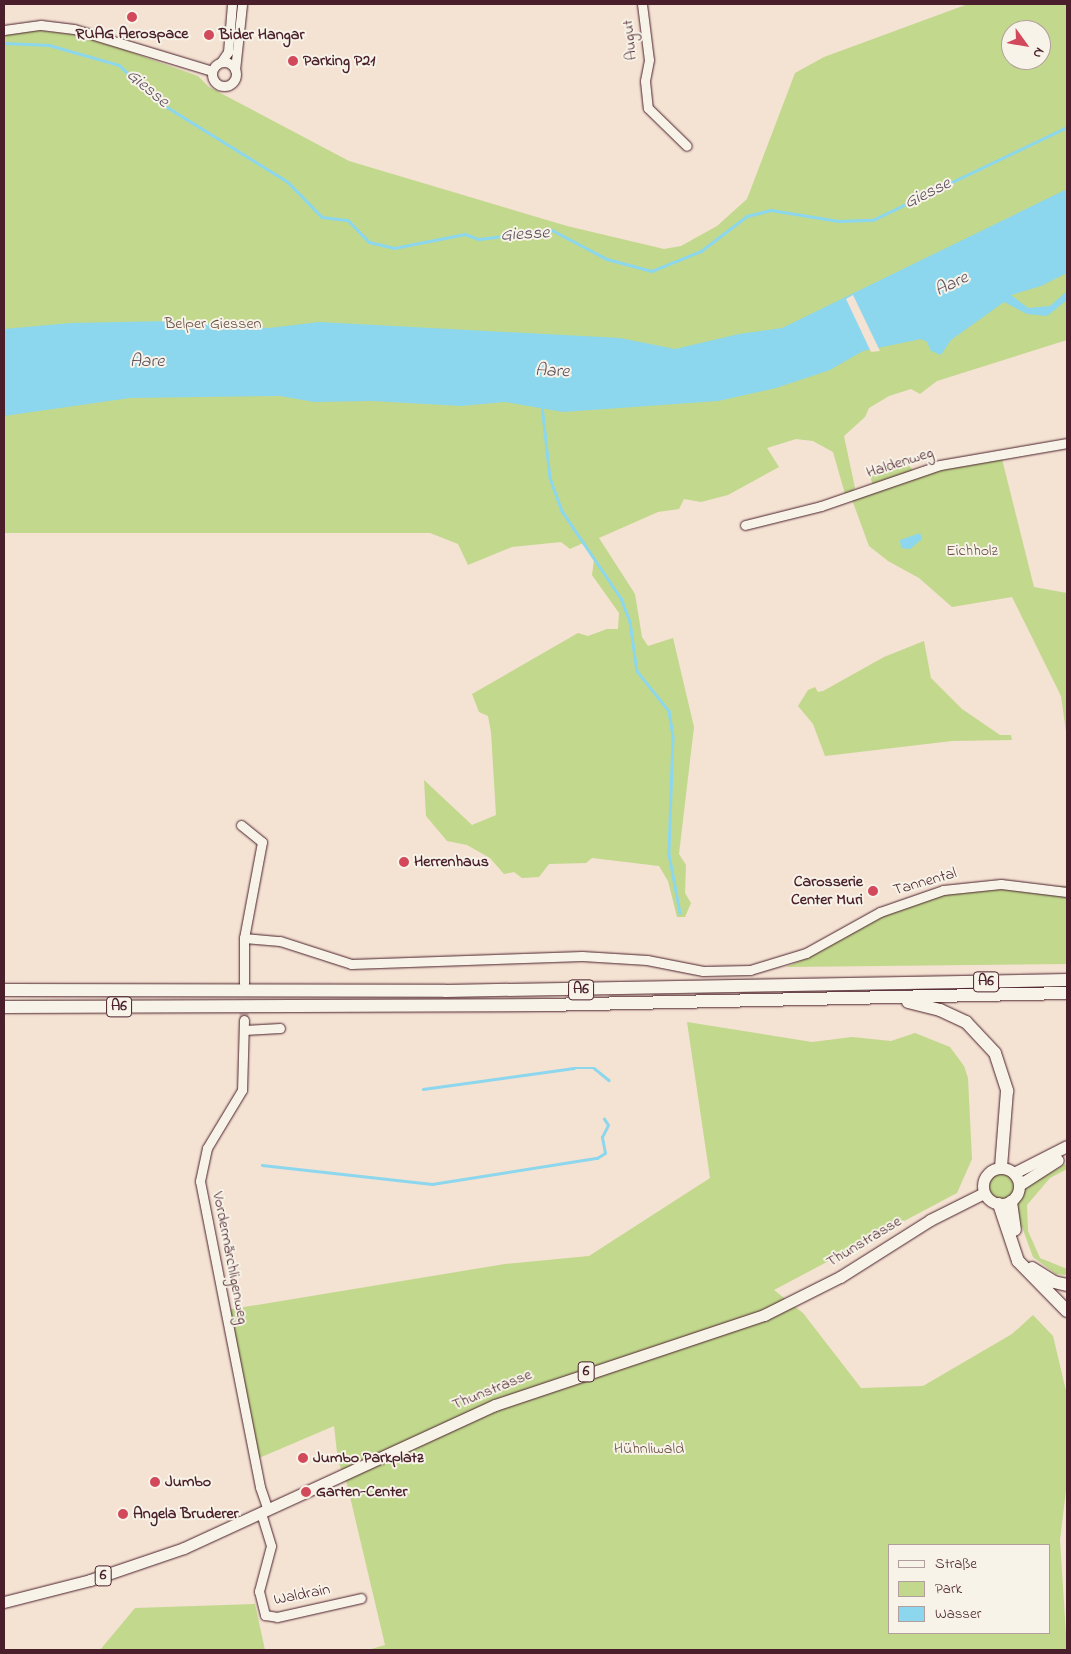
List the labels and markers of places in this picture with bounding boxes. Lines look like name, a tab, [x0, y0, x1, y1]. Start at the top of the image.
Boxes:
marker: RUAG Aerospace	[126, 11, 138, 23]
place label: RUAG Aerospace	[76, 24, 188, 44]
place label: Bider Hangar	[219, 25, 304, 45]
marker: Bider Hangar	[203, 29, 215, 41]
place label: Parking P21	[303, 51, 375, 71]
marker: Parking P21	[287, 55, 299, 67]
place label: Herrenhaus	[414, 852, 489, 872]
marker: Herrenhaus	[398, 856, 410, 868]
place label: Carosserie Center Muri	[791, 872, 863, 910]
marker: Carosserie Center Muri	[867, 885, 879, 897]
place label: Jumbo Parkplatz	[313, 1448, 424, 1468]
marker: Jumbo Parkplatz	[297, 1452, 309, 1464]
place label: Jumbo	[165, 1472, 211, 1492]
marker: Jumbo	[149, 1476, 161, 1488]
place label: Garten-Center	[316, 1482, 407, 1502]
marker: Garten-Center	[300, 1486, 312, 1498]
place label: Angela Bruderer	[133, 1504, 239, 1524]
marker: Angela Bruderer	[117, 1508, 129, 1520]

